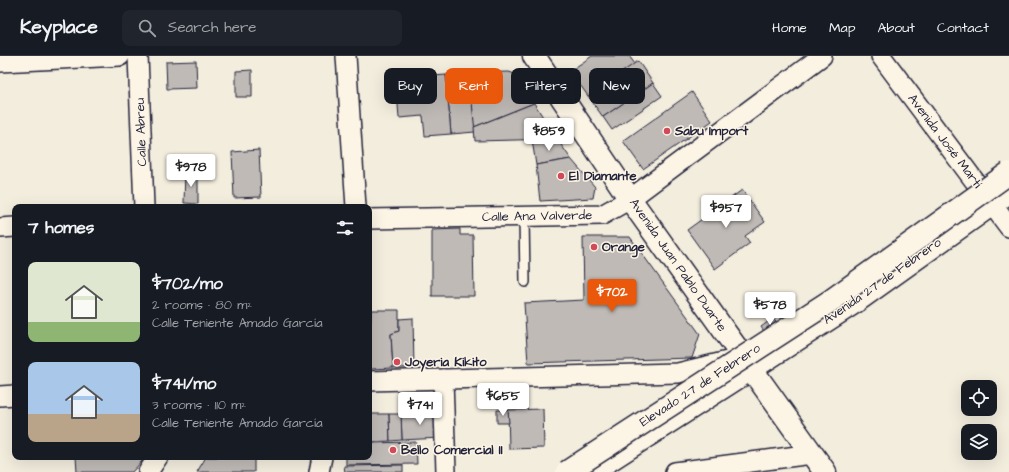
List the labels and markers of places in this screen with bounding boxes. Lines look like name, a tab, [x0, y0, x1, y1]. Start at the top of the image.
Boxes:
pin: $859	[525, 118, 573, 152]
place label: Sabu Import	[674, 122, 749, 141]
marker: Sabu Import	[662, 126, 672, 136]
pin: $978	[167, 154, 215, 188]
place label: El Diamante	[569, 167, 636, 185]
marker: El Diamante	[556, 171, 566, 181]
pin: $957	[702, 195, 750, 229]
place label: Orange	[602, 238, 645, 258]
marker: Orange	[589, 242, 599, 252]
pin: $702	[588, 279, 636, 313]
pin: $578	[746, 292, 794, 326]
place label: Joyeria Kikito	[404, 353, 487, 372]
marker: Joyeria Kikito	[392, 357, 402, 367]
pin: $655	[479, 383, 527, 417]
pin: $741	[396, 392, 444, 426]
place label: Bello Comercial II	[401, 441, 503, 459]
marker: Bello Comercial II	[388, 445, 398, 455]

